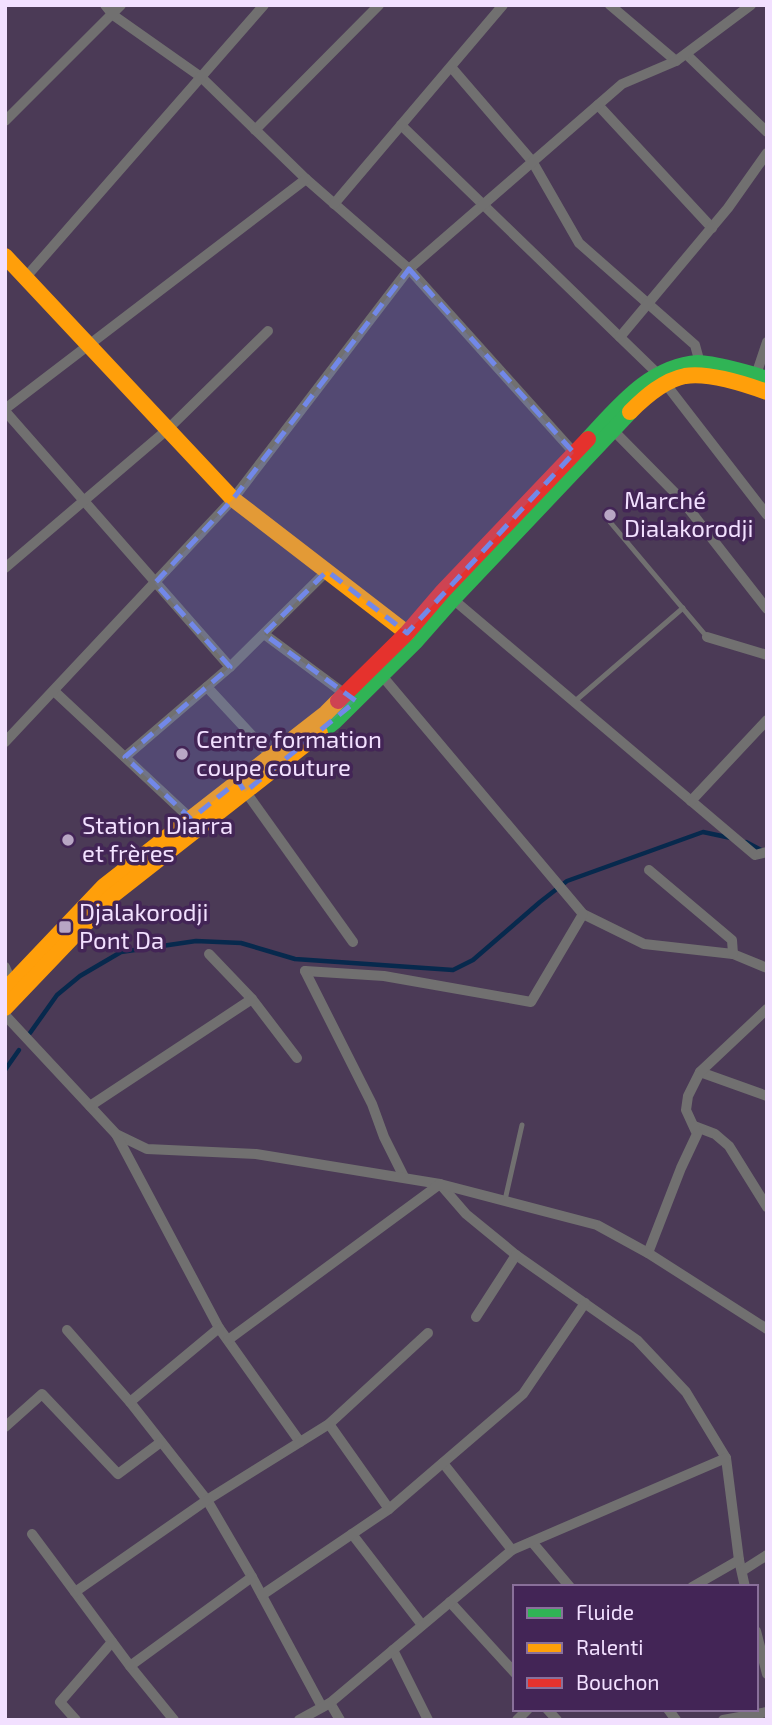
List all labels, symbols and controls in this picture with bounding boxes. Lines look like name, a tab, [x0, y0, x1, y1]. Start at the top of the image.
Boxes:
place label: Marché Dialakorodji	[624, 485, 754, 542]
marker: Marché Dialakorodji	[602, 507, 618, 523]
place label: Centre formation coupe couture	[196, 724, 382, 781]
marker: Centre formation coupe couture	[174, 746, 190, 762]
place label: Station Diarra et frères	[82, 810, 233, 867]
marker: Station Diarra et frères	[60, 832, 76, 848]
place label: Djalakorodji Pont Da	[79, 897, 209, 954]
marker: Djalakorodji Pont Da	[57, 919, 73, 935]
legend	[513, 1585, 758, 1711]
text: Fluide	[576, 1599, 634, 1624]
text: Ralenti	[576, 1634, 643, 1659]
text: Bouchon	[576, 1669, 660, 1694]

